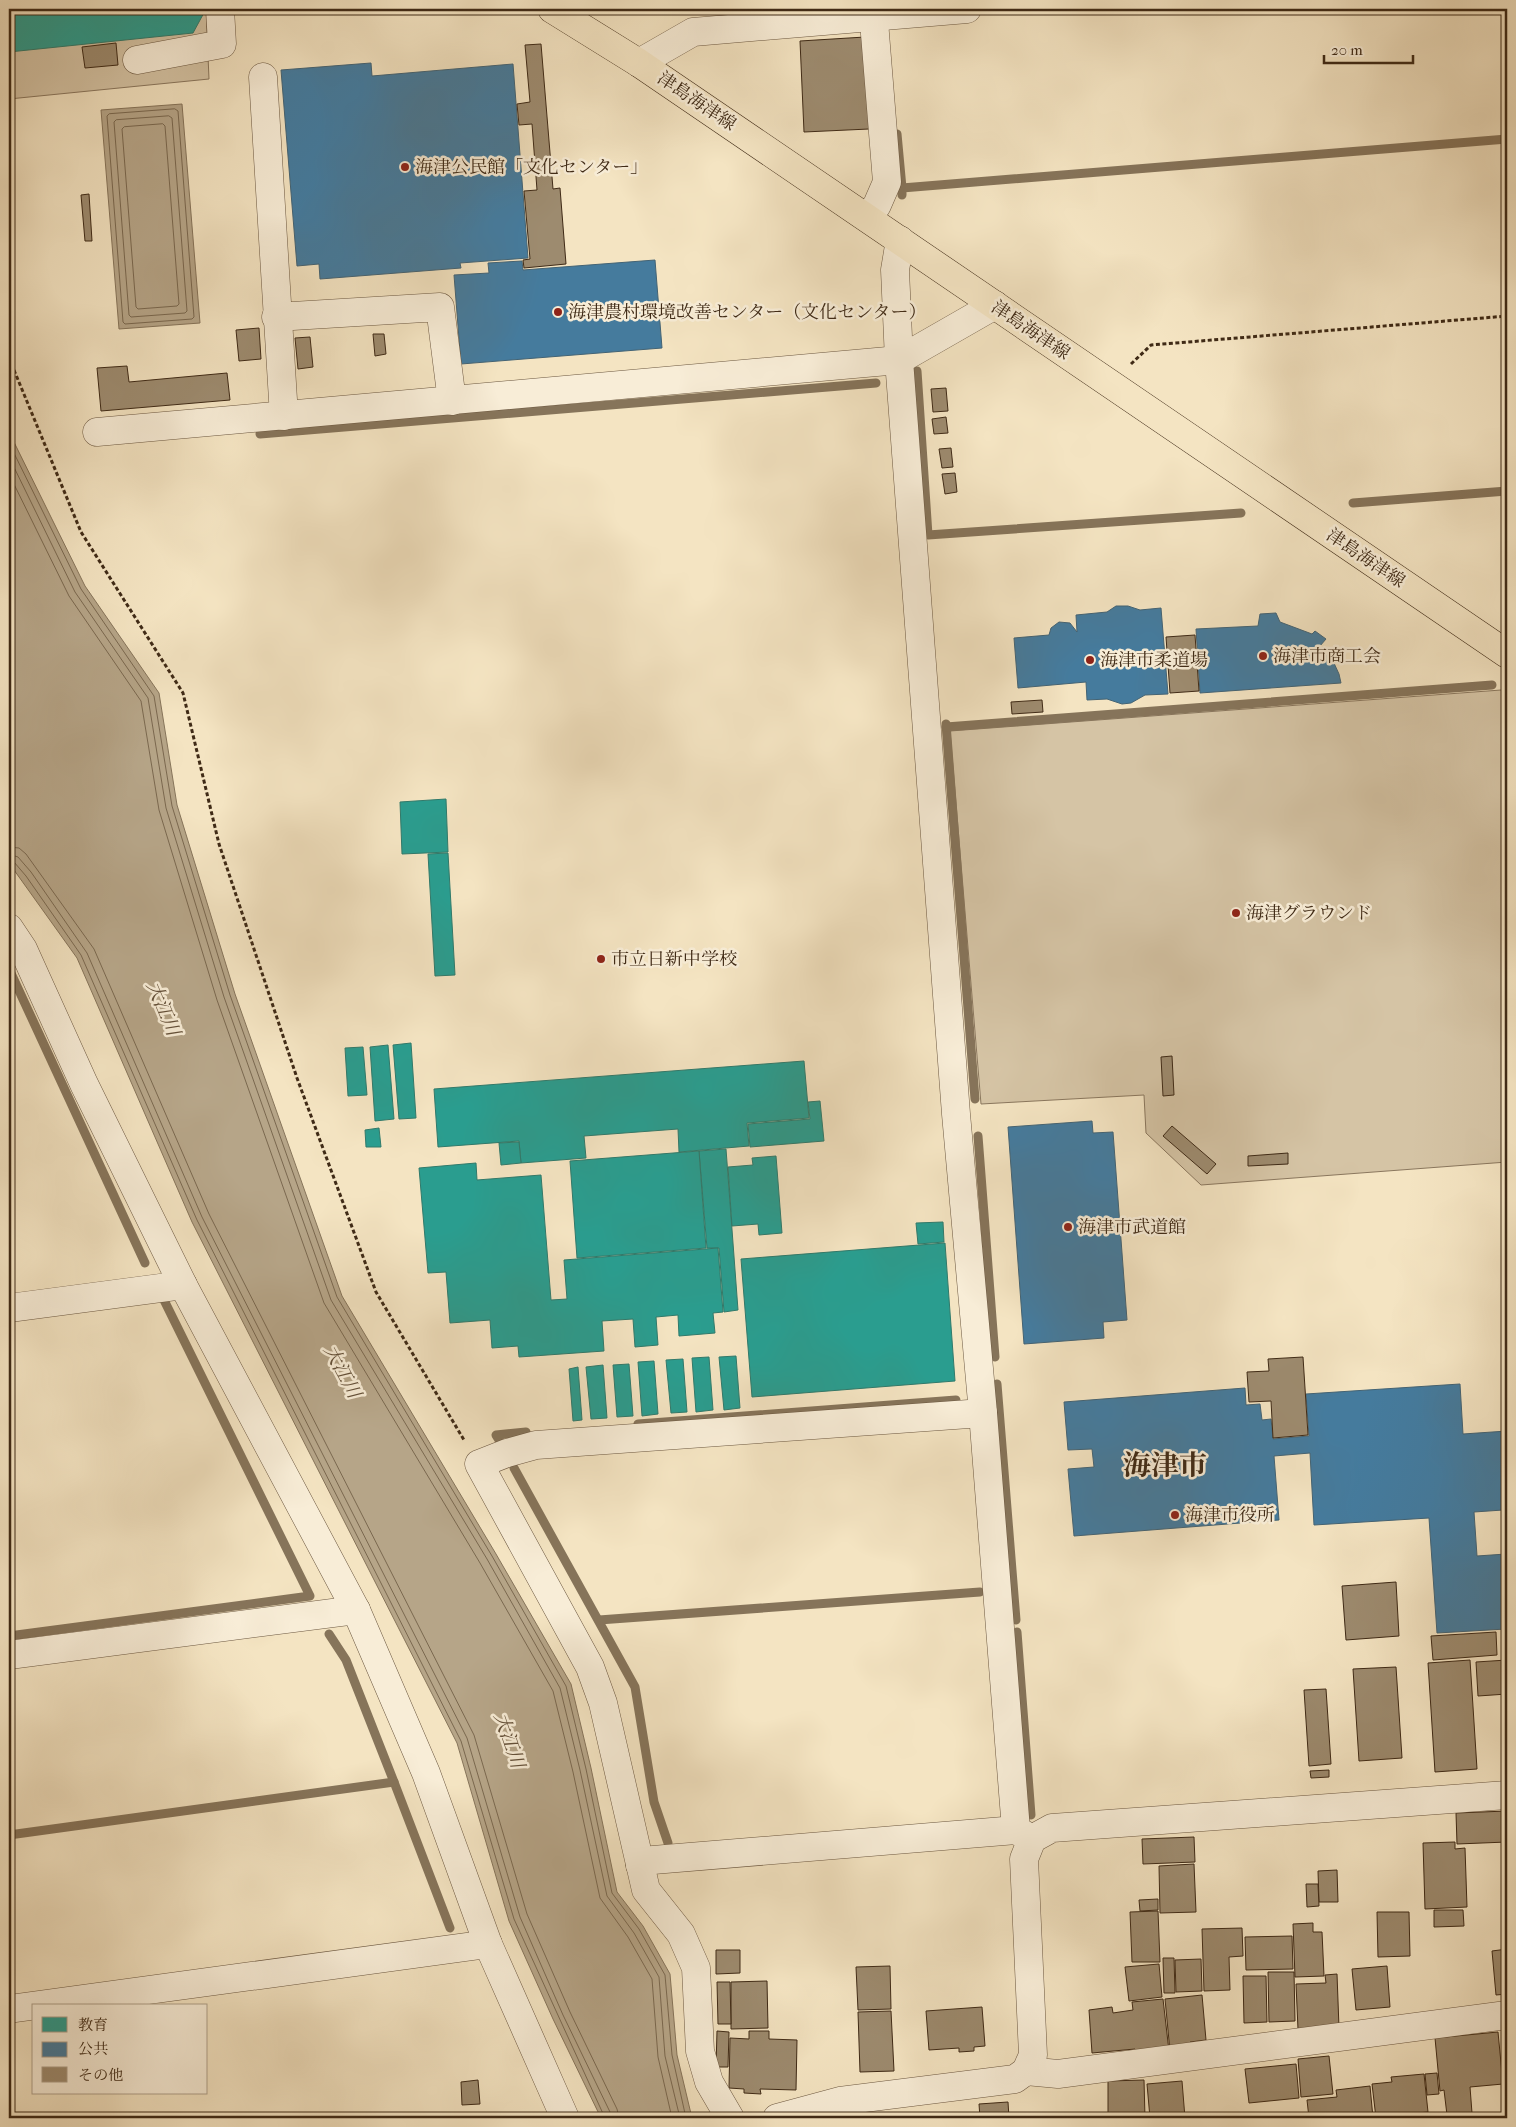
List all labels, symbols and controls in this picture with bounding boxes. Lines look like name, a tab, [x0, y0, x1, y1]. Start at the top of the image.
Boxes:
scale bar	[1324, 32, 1412, 64]
text: 20 m	[1331, 41, 1363, 59]
street label: 津島海津線	[654, 68, 740, 135]
place label: 海津公民館「文化センター」	[415, 157, 648, 178]
marker: 海津公民館「文化センター」	[399, 161, 411, 173]
street label: 津島海津線	[988, 297, 1074, 364]
place label: 海津農村環境改善センター（文化センター）	[568, 302, 927, 323]
marker: 海津農村環境改善センター（文化センター）	[552, 306, 564, 318]
street label: 津島海津線	[1323, 525, 1409, 592]
place label: 海津市商工会	[1273, 646, 1381, 667]
place label: 海津市柔道場	[1100, 650, 1208, 671]
marker: 海津市商工会	[1257, 650, 1269, 662]
marker: 海津市柔道場	[1084, 654, 1096, 666]
place label: 海津グラウンド	[1246, 903, 1372, 924]
marker: 海津グラウンド	[1230, 907, 1242, 919]
place label: 市立日新中学校	[611, 949, 737, 970]
marker: 市立日新中学校	[595, 953, 607, 965]
water label: 大江川	[142, 978, 185, 1041]
place label: 海津市武道館	[1078, 1217, 1186, 1238]
marker: 海津市武道館	[1062, 1221, 1074, 1233]
water label: 大江川	[319, 1341, 366, 1404]
district label: 海津市	[1123, 1449, 1207, 1482]
place label: 海津市役所	[1185, 1505, 1275, 1526]
marker: 海津市役所	[1169, 1509, 1181, 1521]
water label: 大江川	[489, 1710, 529, 1773]
legend	[32, 2004, 208, 2094]
text: 教育	[78, 2016, 108, 2034]
text: 公共	[78, 2040, 108, 2058]
text: その他	[78, 2066, 123, 2084]

